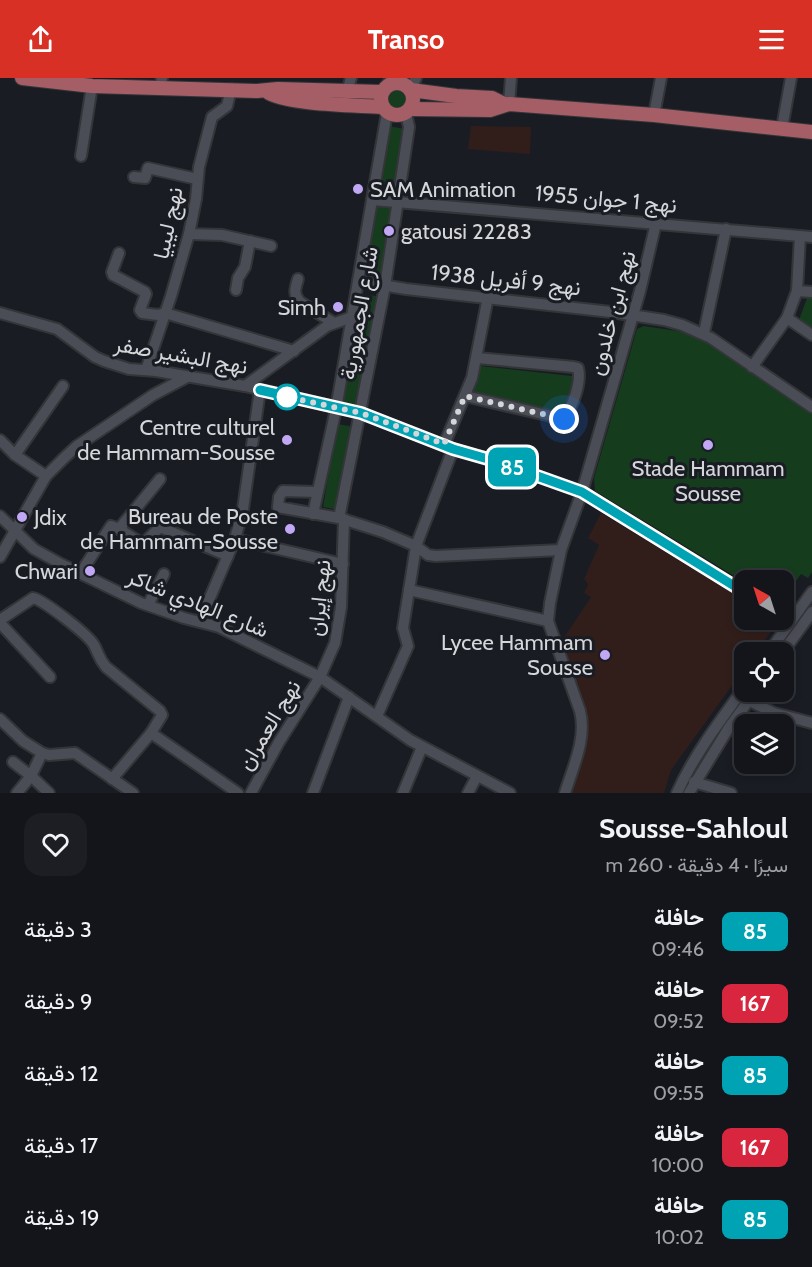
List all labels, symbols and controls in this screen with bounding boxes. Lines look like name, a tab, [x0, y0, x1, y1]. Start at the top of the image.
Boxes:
icon: share	[24, 23, 57, 56]
text: Transo	[368, 23, 444, 56]
icon: menu	[755, 23, 788, 56]
place label: SAM Animation	[370, 176, 516, 203]
street label: نهج 1 جوان 1955	[534, 179, 678, 220]
marker: SAM Animation	[351, 182, 365, 196]
street label: نهج ليبيا	[147, 184, 190, 262]
place label: gatousi 22283	[401, 218, 532, 245]
marker: gatousi 22283	[382, 224, 396, 238]
street label: شارع الجمهورية	[334, 244, 385, 382]
street label: نهج ابن خلدون	[582, 248, 643, 378]
street label: نهج 9 أفريل 1938	[430, 259, 582, 302]
place label: Simh	[277, 294, 326, 321]
marker: Simh	[331, 300, 345, 314]
street label: نهج البشير صفر	[111, 330, 250, 381]
unlabelled marker	[274, 384, 300, 410]
your location	[549, 404, 579, 434]
place label: Centre culturel de Hammam-Sousse	[77, 414, 276, 466]
marker: Centre culturel de Hammam-Sousse	[280, 433, 294, 447]
marker: Stade Hammam Sousse	[701, 438, 715, 452]
line badge: 85	[485, 448, 539, 486]
text: 85	[500, 455, 524, 480]
place label: Stade Hammam Sousse	[631, 455, 785, 507]
place label: Bureau de Poste de Hammam-Sousse	[80, 503, 278, 555]
place label: Jdix	[33, 504, 67, 531]
marker: Jdix	[15, 510, 29, 524]
marker: Bureau de Poste de Hammam-Sousse	[283, 522, 297, 536]
place label: Chwari	[15, 558, 78, 585]
street label: نهج إيران	[302, 558, 337, 638]
street label: شارع الهادي شاكر	[121, 562, 272, 648]
marker: Chwari	[83, 564, 97, 578]
north arrow	[734, 570, 794, 630]
map controls	[734, 570, 794, 774]
place label: Lycee Hammam Sousse	[441, 629, 593, 681]
button: locate	[734, 642, 794, 702]
marker: Lycee Hammam Sousse	[598, 648, 612, 662]
street label: نهج العمران	[231, 675, 307, 776]
button: layers	[734, 714, 794, 774]
text: Sousse-Sahloul	[599, 811, 788, 845]
button: heart	[24, 813, 87, 876]
text: سيرًا · 4 دقيقة · 260 m	[606, 853, 788, 877]
text: حافلة	[654, 904, 704, 931]
text: 3 دقيقة	[24, 916, 92, 943]
text: 85	[743, 919, 767, 944]
text: 09:46	[652, 937, 704, 961]
text: حافلة	[654, 976, 704, 1003]
text: 9 دقيقة	[24, 988, 92, 1015]
text: 167	[740, 991, 770, 1016]
text: 09:52	[653, 1009, 704, 1033]
text: حافلة	[654, 1048, 704, 1075]
text: 12 دقيقة	[24, 1060, 99, 1087]
text: 85	[743, 1063, 767, 1088]
text: 09:55	[653, 1081, 704, 1105]
text: حافلة	[654, 1120, 704, 1147]
text: 17 دقيقة	[24, 1132, 98, 1159]
text: 167	[740, 1135, 770, 1160]
text: 10:00	[651, 1153, 704, 1177]
text: حافلة	[654, 1192, 704, 1219]
text: 19 دقيقة	[24, 1204, 100, 1231]
text: 85	[743, 1207, 767, 1232]
text: 10:02	[655, 1225, 704, 1249]

